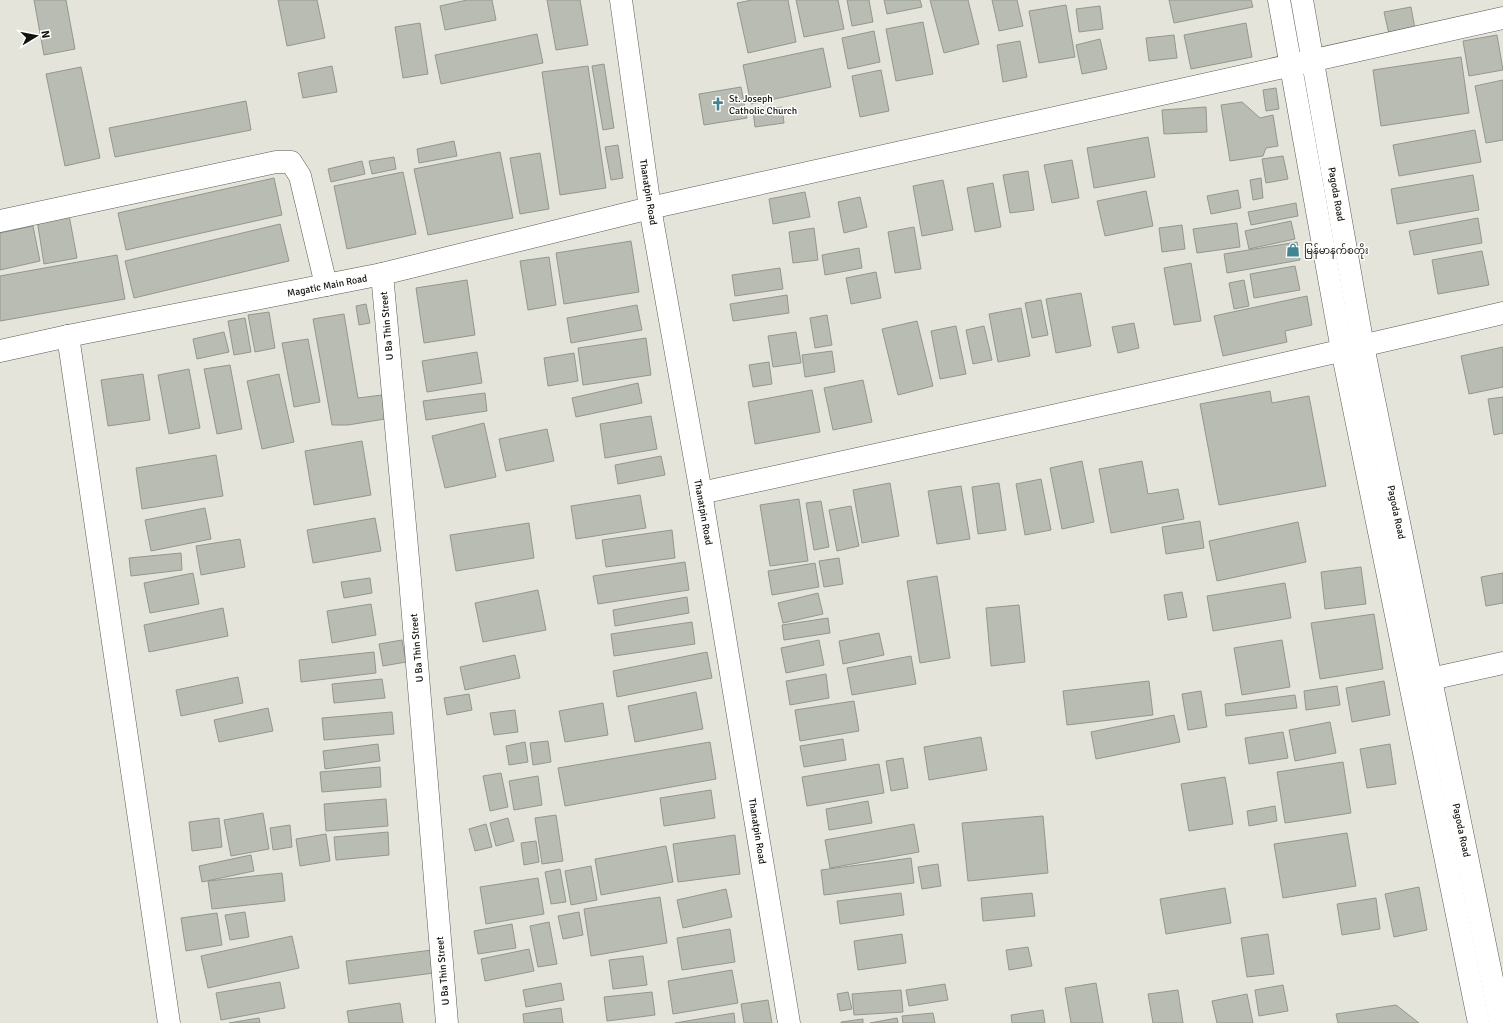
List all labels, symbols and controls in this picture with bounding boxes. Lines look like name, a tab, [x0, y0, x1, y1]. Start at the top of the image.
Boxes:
north arrow	[16, 16, 56, 56]
text: N	[38, 29, 52, 39]
place label: St. Joseph Catholic Church	[729, 93, 797, 117]
church icon: St. Joseph Catholic Church	[710, 96, 726, 112]
street label: Thanatpin Road	[637, 158, 659, 226]
street label: Pagoda Road	[1325, 166, 1347, 222]
shop icon: မြန်မာနက်စတိုး	[1285, 242, 1301, 258]
place label: မြန်မာနက်စတိုး	[1304, 243, 1368, 259]
street label: Magatic Main Road	[286, 272, 368, 300]
street label: U Ba Thin Street	[378, 291, 396, 361]
street label: Thanatpin Road	[691, 478, 715, 546]
street label: Pagoda Road	[1384, 484, 1408, 540]
street label: U Ba Thin Street	[408, 613, 426, 683]
street label: Thanatpin Road	[746, 797, 768, 865]
street label: Pagoda Road	[1449, 802, 1473, 858]
street label: U Ba Thin Street	[434, 936, 452, 1006]

